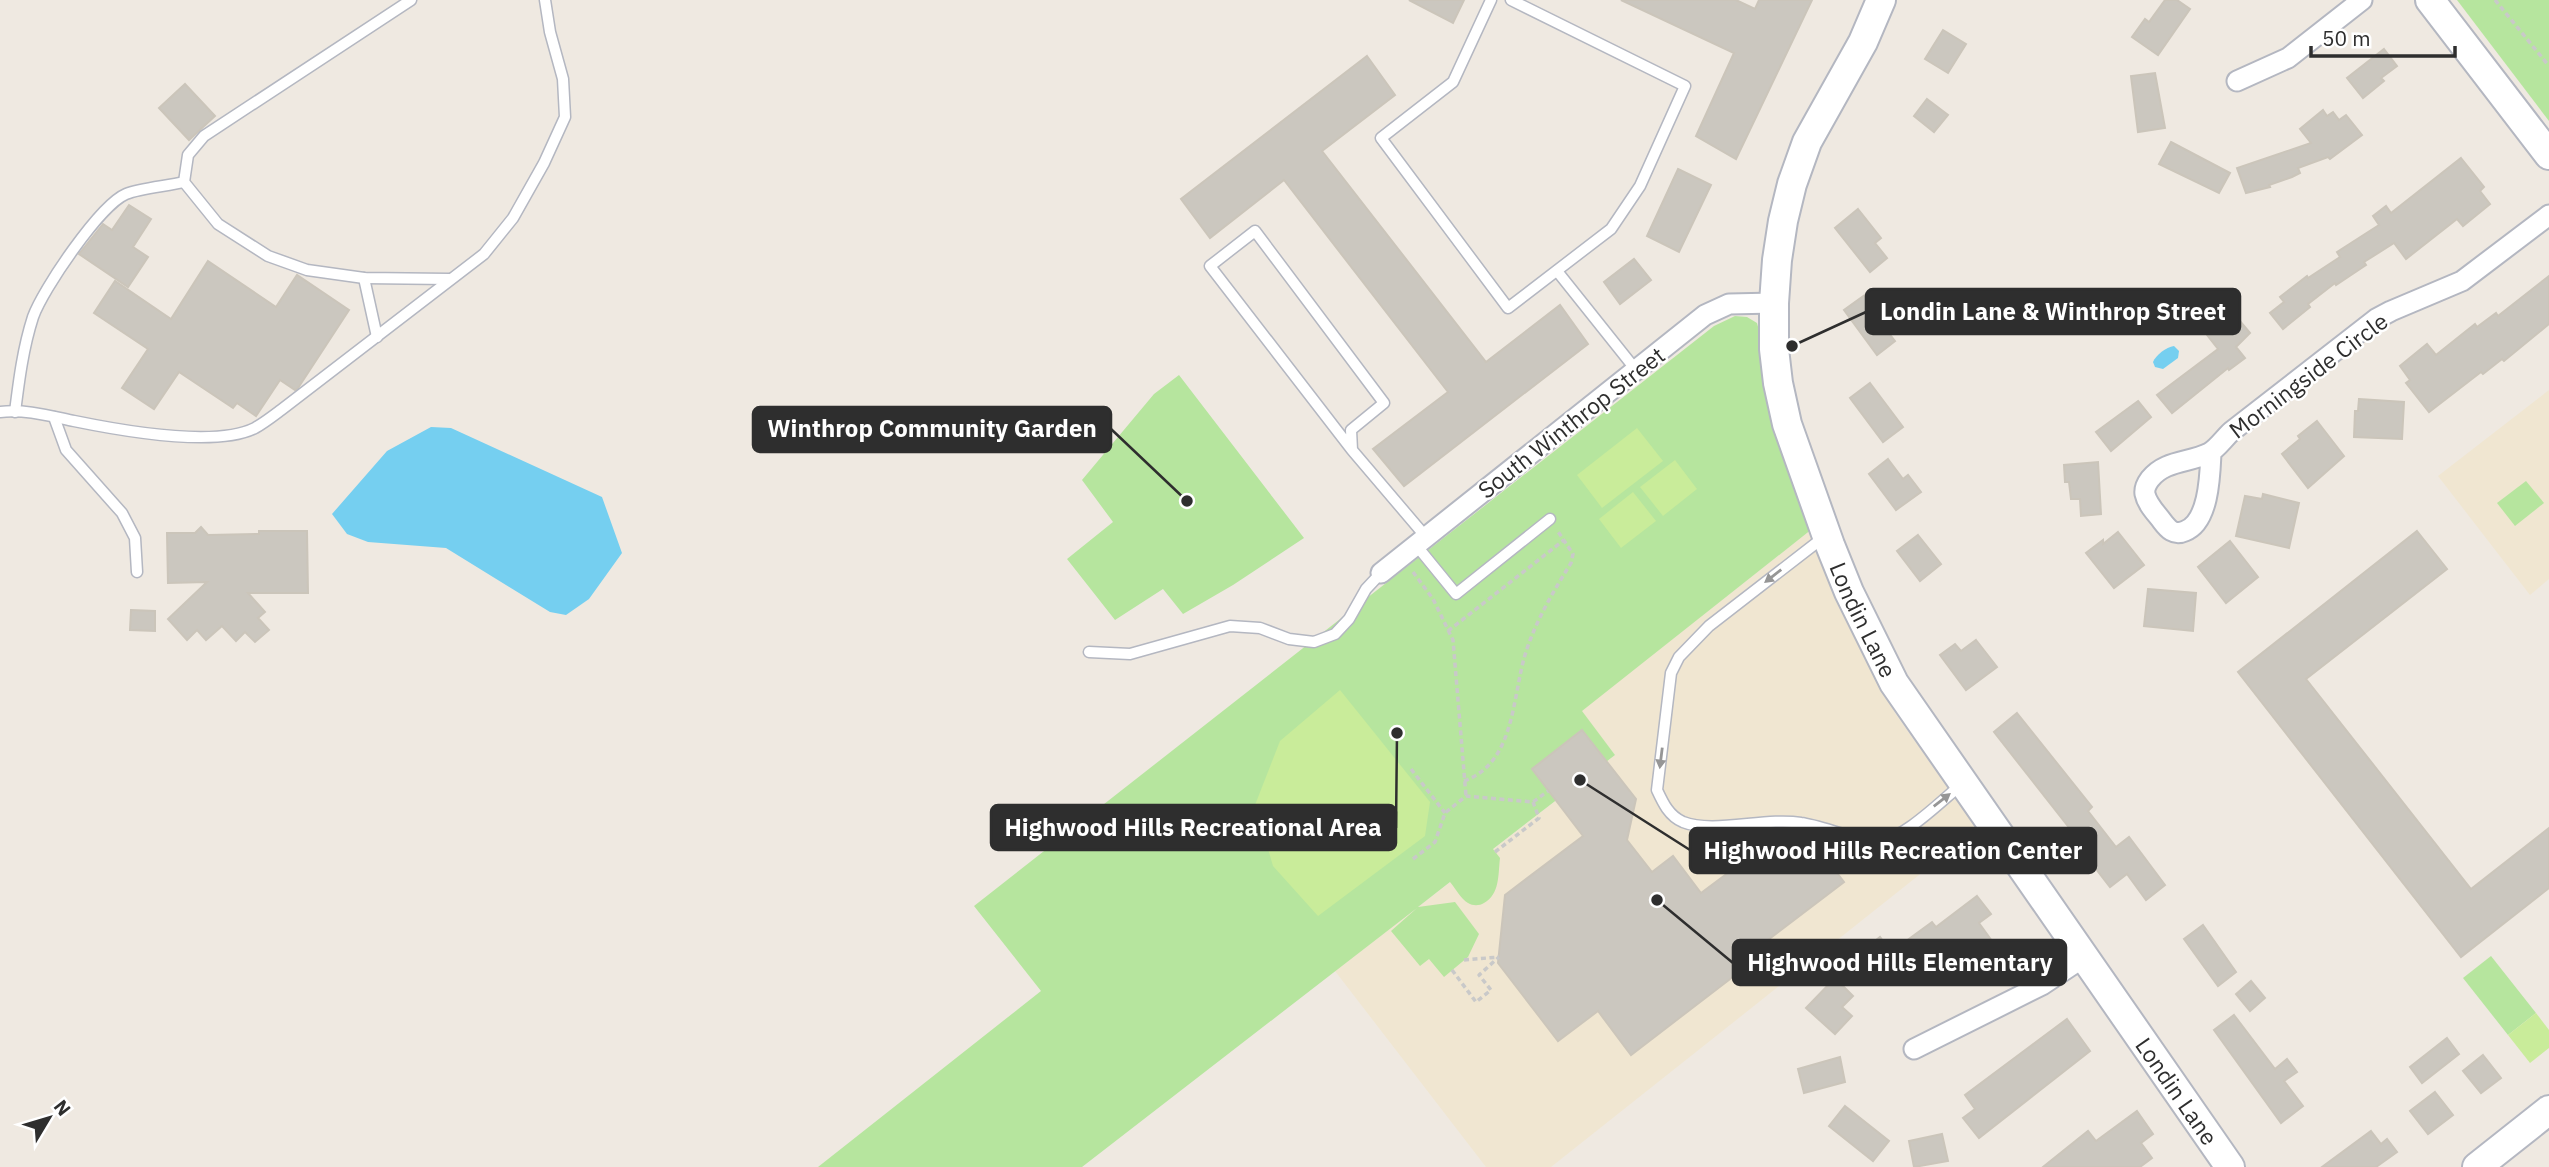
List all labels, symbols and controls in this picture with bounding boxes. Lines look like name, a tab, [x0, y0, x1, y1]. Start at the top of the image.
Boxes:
scale bar	[2311, 14, 2454, 58]
text: 50 m	[2322, 24, 2371, 52]
callout: Londin Lane & Winthrop Street	[1866, 289, 2240, 334]
text: Londin Lane & Winthrop Street	[1880, 295, 2226, 327]
street label: Morningside Circle	[2223, 305, 2393, 445]
street label: South Winthrop Street	[1471, 340, 1671, 504]
callout: Winthrop Community Garden	[753, 407, 1111, 452]
text: Winthrop Community Garden	[767, 412, 1097, 444]
street label: Londin Lane	[1823, 558, 1904, 682]
one-way arrow	[1764, 569, 1782, 583]
one-way arrow	[1655, 747, 1666, 769]
one-way arrow	[1933, 794, 1951, 808]
callout: Highwood Hills Recreational Area	[991, 805, 1396, 850]
text: Highwood Hills Recreational Area	[1004, 811, 1382, 843]
callout: Highwood Hills Recreation Center	[1690, 828, 2096, 873]
text: Highwood Hills Recreation Center	[1704, 834, 2083, 866]
callout: Highwood Hills Elementary	[1733, 940, 2066, 985]
text: Highwood Hills Elementary	[1747, 946, 2053, 978]
street label: Londin Lane	[2129, 1031, 2225, 1151]
north arrow	[14, 1083, 84, 1153]
text: N	[49, 1095, 76, 1120]

